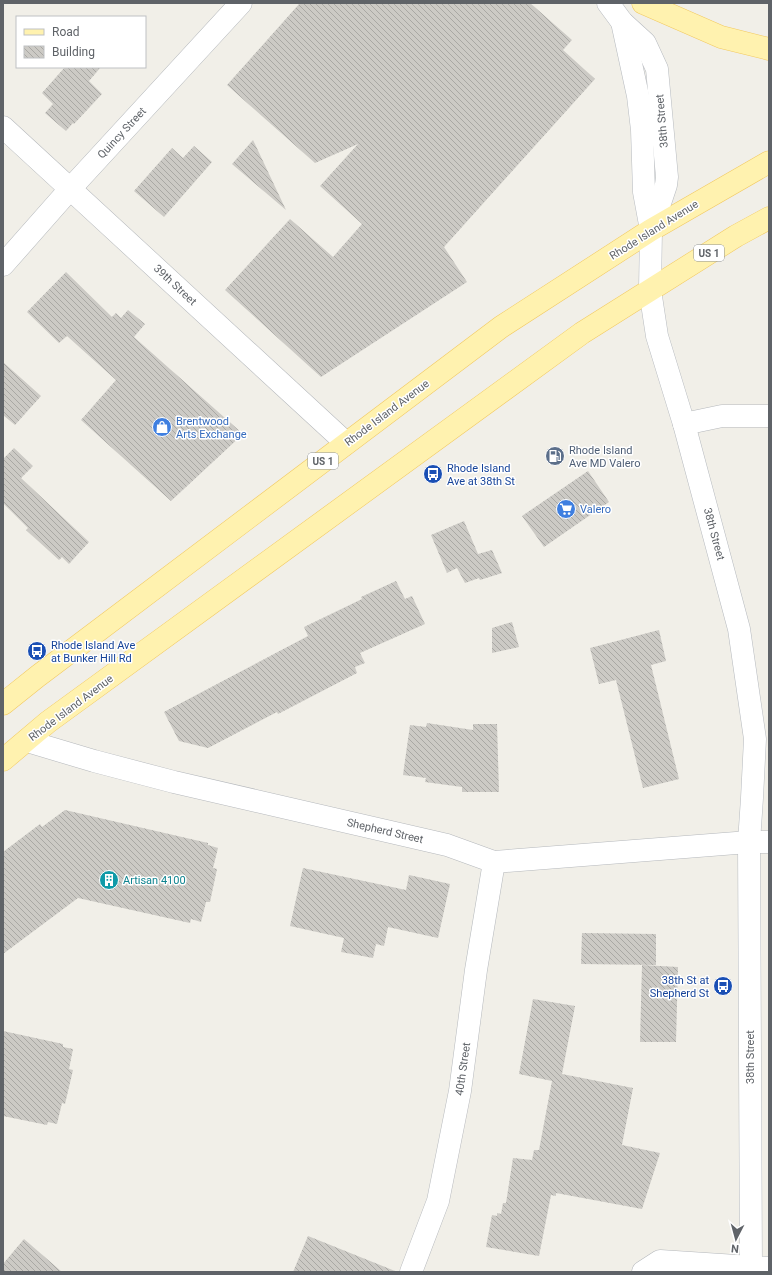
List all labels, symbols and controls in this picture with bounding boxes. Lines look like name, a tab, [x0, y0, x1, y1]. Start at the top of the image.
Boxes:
legend	[16, 16, 146, 68]
text: Road	[52, 25, 80, 39]
text: Building	[52, 45, 95, 59]
street label: 38th Street	[653, 93, 671, 148]
street label: Quincy Street	[95, 104, 149, 161]
street label: Rhode Island Avenue	[607, 197, 701, 263]
road number: US 1	[694, 245, 724, 261]
street label: 39th Street	[151, 262, 199, 308]
street label: Rhode Island Avenue	[342, 377, 432, 449]
place label: Brentwood Arts Exchange	[176, 415, 247, 441]
shop icon: Brentwood Arts Exchange	[151, 416, 173, 438]
place label: Rhode Island Ave MD Valero	[569, 444, 640, 470]
fuel station icon: Rhode Island Ave MD Valero	[544, 445, 566, 467]
road number: US 1	[308, 453, 338, 469]
place label: Rhode Island Ave at 38th St	[447, 462, 515, 488]
bus stop icon: Rhode Island Ave at 38th St	[422, 463, 444, 485]
supermarket icon: Valero	[555, 498, 577, 520]
place label: Valero	[580, 503, 611, 516]
street label: 38th Street	[701, 506, 727, 562]
place label: Rhode Island Ave at Bunker Hill Rd	[51, 639, 135, 665]
bus stop icon: Rhode Island Ave at Bunker Hill Rd	[26, 640, 48, 662]
street label: Rhode Island Avenue	[26, 672, 116, 744]
street label: Shepherd Street	[345, 816, 425, 846]
building icon: Artisan 4100	[98, 869, 120, 891]
place label: Artisan 4100	[123, 874, 186, 887]
place label: 38th St at Shepherd St	[650, 974, 709, 1000]
bus stop icon: 38th St at Shepherd St	[712, 975, 734, 997]
street label: 38th Street	[744, 1030, 757, 1084]
street label: 40th Street	[453, 1041, 473, 1097]
north arrow	[716, 1219, 756, 1259]
text: N	[730, 1242, 740, 1255]

